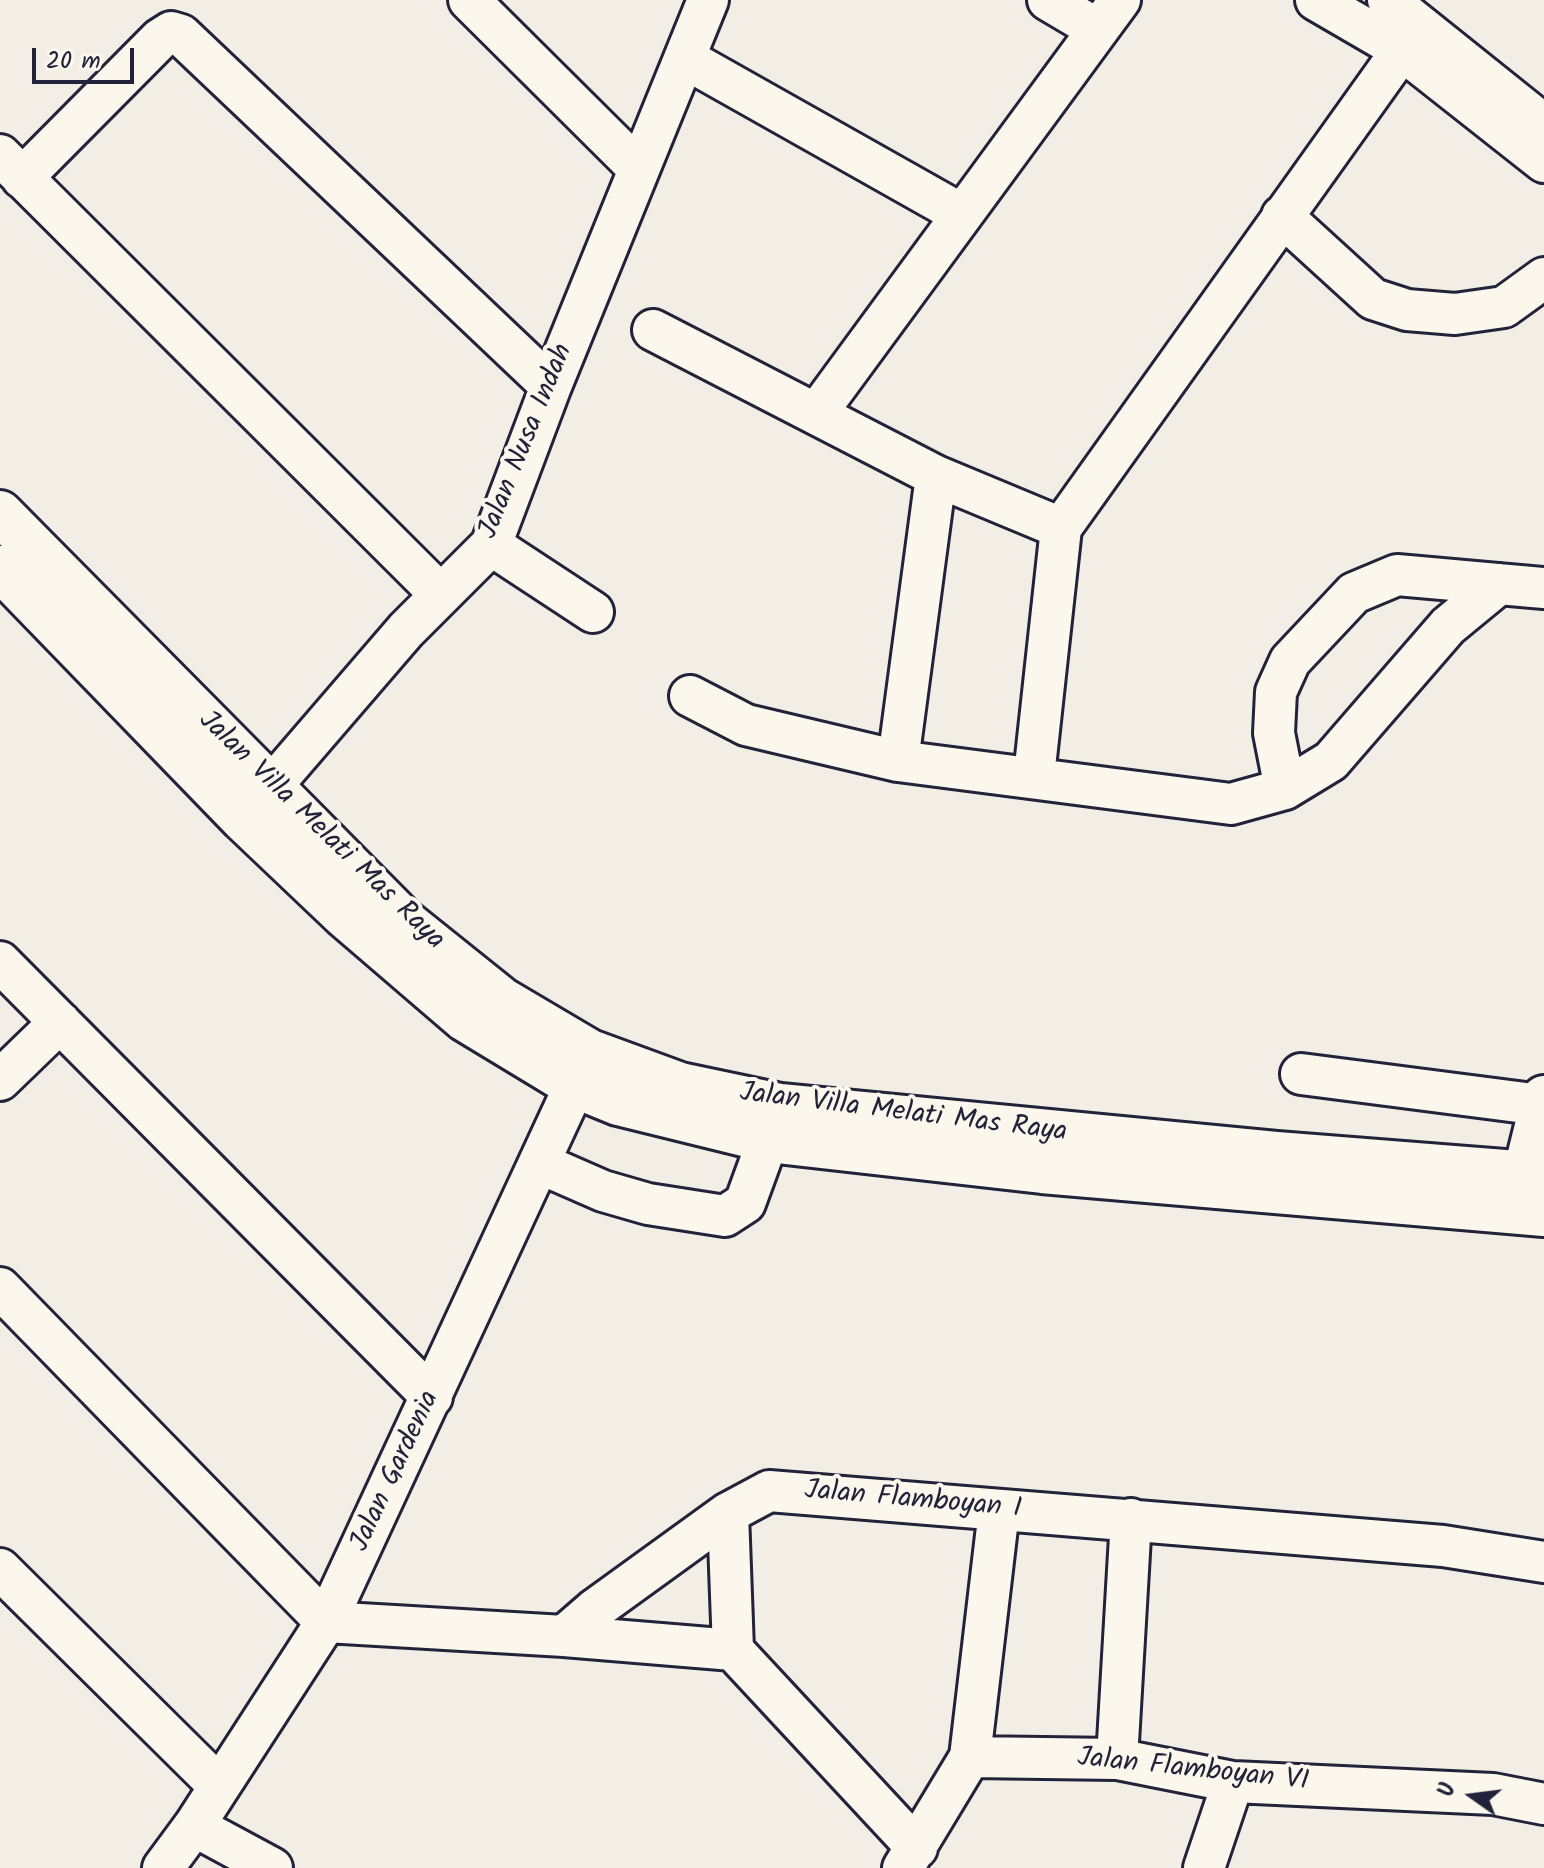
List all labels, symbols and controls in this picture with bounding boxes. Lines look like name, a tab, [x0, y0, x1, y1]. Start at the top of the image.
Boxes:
scale bar	[36, 32, 138, 82]
text: 20 m	[46, 42, 101, 81]
street label: Jalan Nusa Indah	[474, 340, 582, 544]
street label: Jalan Villa Melati Mas Raya	[190, 705, 450, 959]
street label: Jalan Villa Melati Mas Raya	[737, 1078, 1069, 1152]
street label: Jalan Gardenia	[345, 1386, 449, 1558]
street label: Jalan Flamboyan I	[803, 1476, 1023, 1528]
street label: Jalan Flamboyan VI	[1076, 1743, 1310, 1801]
north arrow	[1432, 1756, 1512, 1836]
text: U	[1430, 1779, 1467, 1801]

